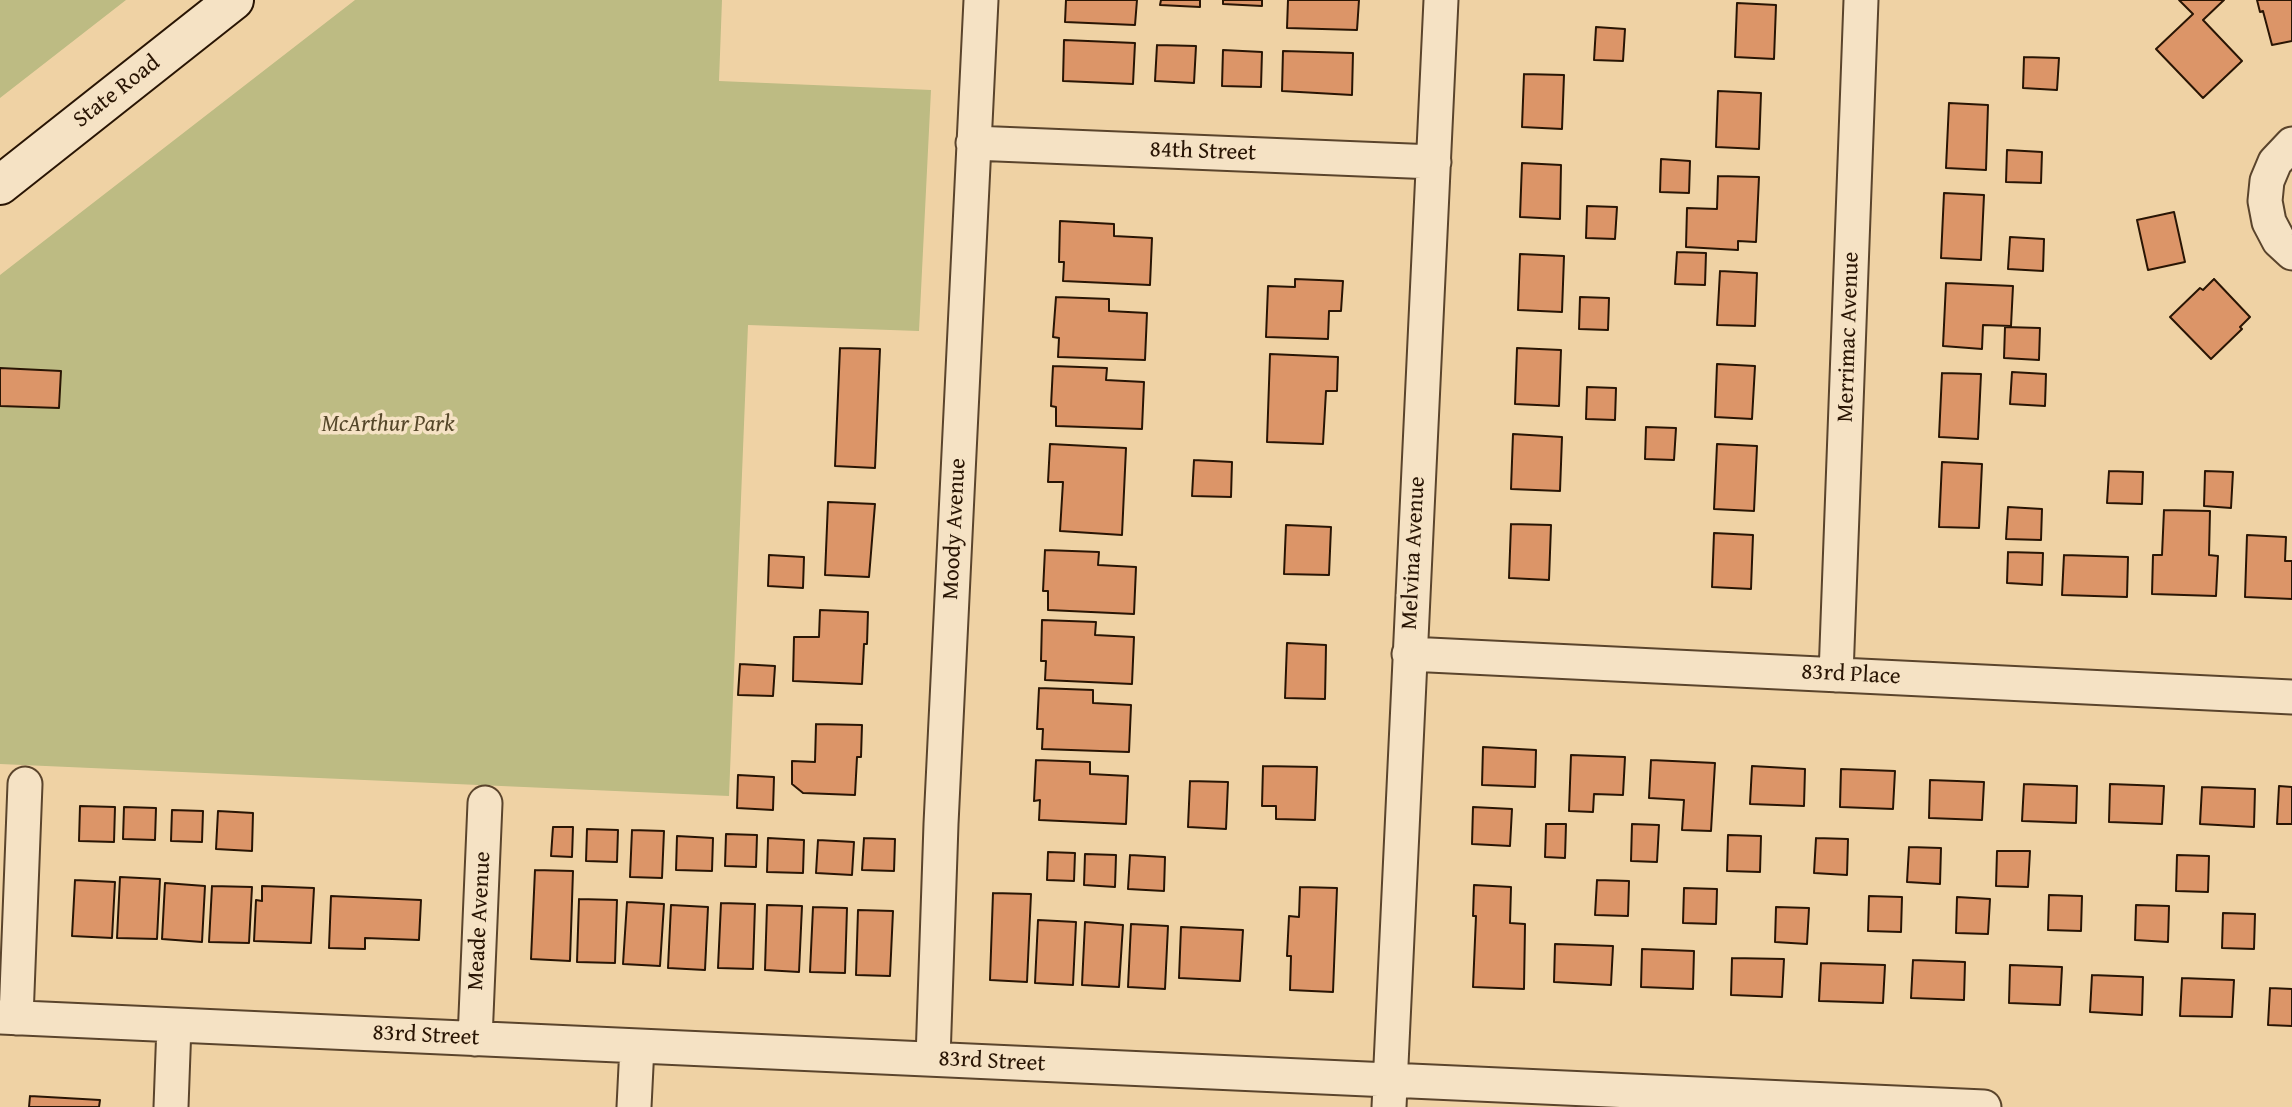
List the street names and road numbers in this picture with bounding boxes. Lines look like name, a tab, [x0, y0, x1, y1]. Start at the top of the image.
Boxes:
street label: State Road	[68, 50, 166, 134]
street label: 84th Street	[1149, 136, 1257, 168]
street label: Merrimac Avenue	[1832, 251, 1866, 423]
street label: Moody Avenue	[938, 457, 972, 601]
street label: Melvina Avenue	[1396, 476, 1432, 630]
street label: 83rd Place	[1801, 659, 1901, 691]
street label: Meade Avenue	[463, 851, 497, 991]
street label: 83rd Street	[372, 1019, 480, 1053]
street label: 83rd Street	[938, 1045, 1046, 1079]

